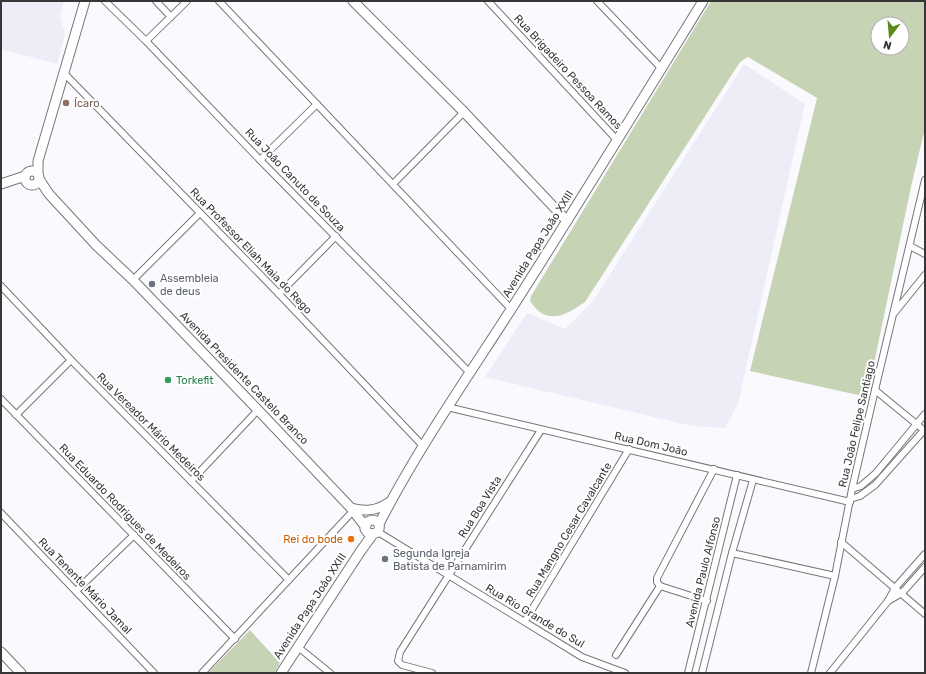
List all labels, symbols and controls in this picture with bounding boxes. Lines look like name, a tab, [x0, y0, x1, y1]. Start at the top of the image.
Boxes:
street label: Rua Brigadeiro Pessoa Ramos	[511, 12, 625, 132]
north arrow	[870, 16, 910, 56]
text: N	[882, 38, 893, 52]
place label: Ícaro	[74, 97, 100, 110]
marker: Ícaro	[61, 98, 71, 108]
street label: Rua João Canuto de Souza	[242, 126, 348, 234]
street label: Rua Professor Eliah Maia do Rego	[187, 185, 315, 317]
street label: Avenida Papa João XXIII	[500, 188, 576, 300]
place label: Assembleia de deus	[160, 272, 219, 298]
marker: Assembleia de deus	[147, 279, 157, 289]
street label: Avenida Presidente Castelo Branco	[177, 309, 311, 447]
street label: Rua João Felipe Santiago	[836, 359, 878, 489]
street label: Rua Vereador Mário Medeiros	[94, 370, 208, 484]
place label: Torkefit	[176, 374, 214, 387]
marker: Torkefit	[163, 375, 173, 385]
street label: Rua Dom João	[613, 429, 689, 459]
street label: Rua Eduardo Rodrigues de Medeiros	[56, 441, 194, 583]
street label: Rua Mangno Cesar Cavalcante	[523, 460, 615, 600]
street label: Rua Boa Vista	[456, 474, 504, 540]
street label: Avenida Paulo Alfonso	[683, 515, 723, 629]
place label: Rei do bode	[283, 533, 343, 546]
marker: Rei do bode	[346, 534, 356, 544]
street label: Rua Tenente Mário Jamal	[36, 535, 134, 637]
place label: Segunda Igreja Batista de Parnamirim	[393, 547, 507, 573]
street label: Avenida Papa João XXIII	[271, 551, 349, 661]
marker: Segunda Igreja Batista de Parnamirim	[380, 554, 390, 564]
street label: Rua Rio Grande do Sul	[483, 581, 587, 651]

